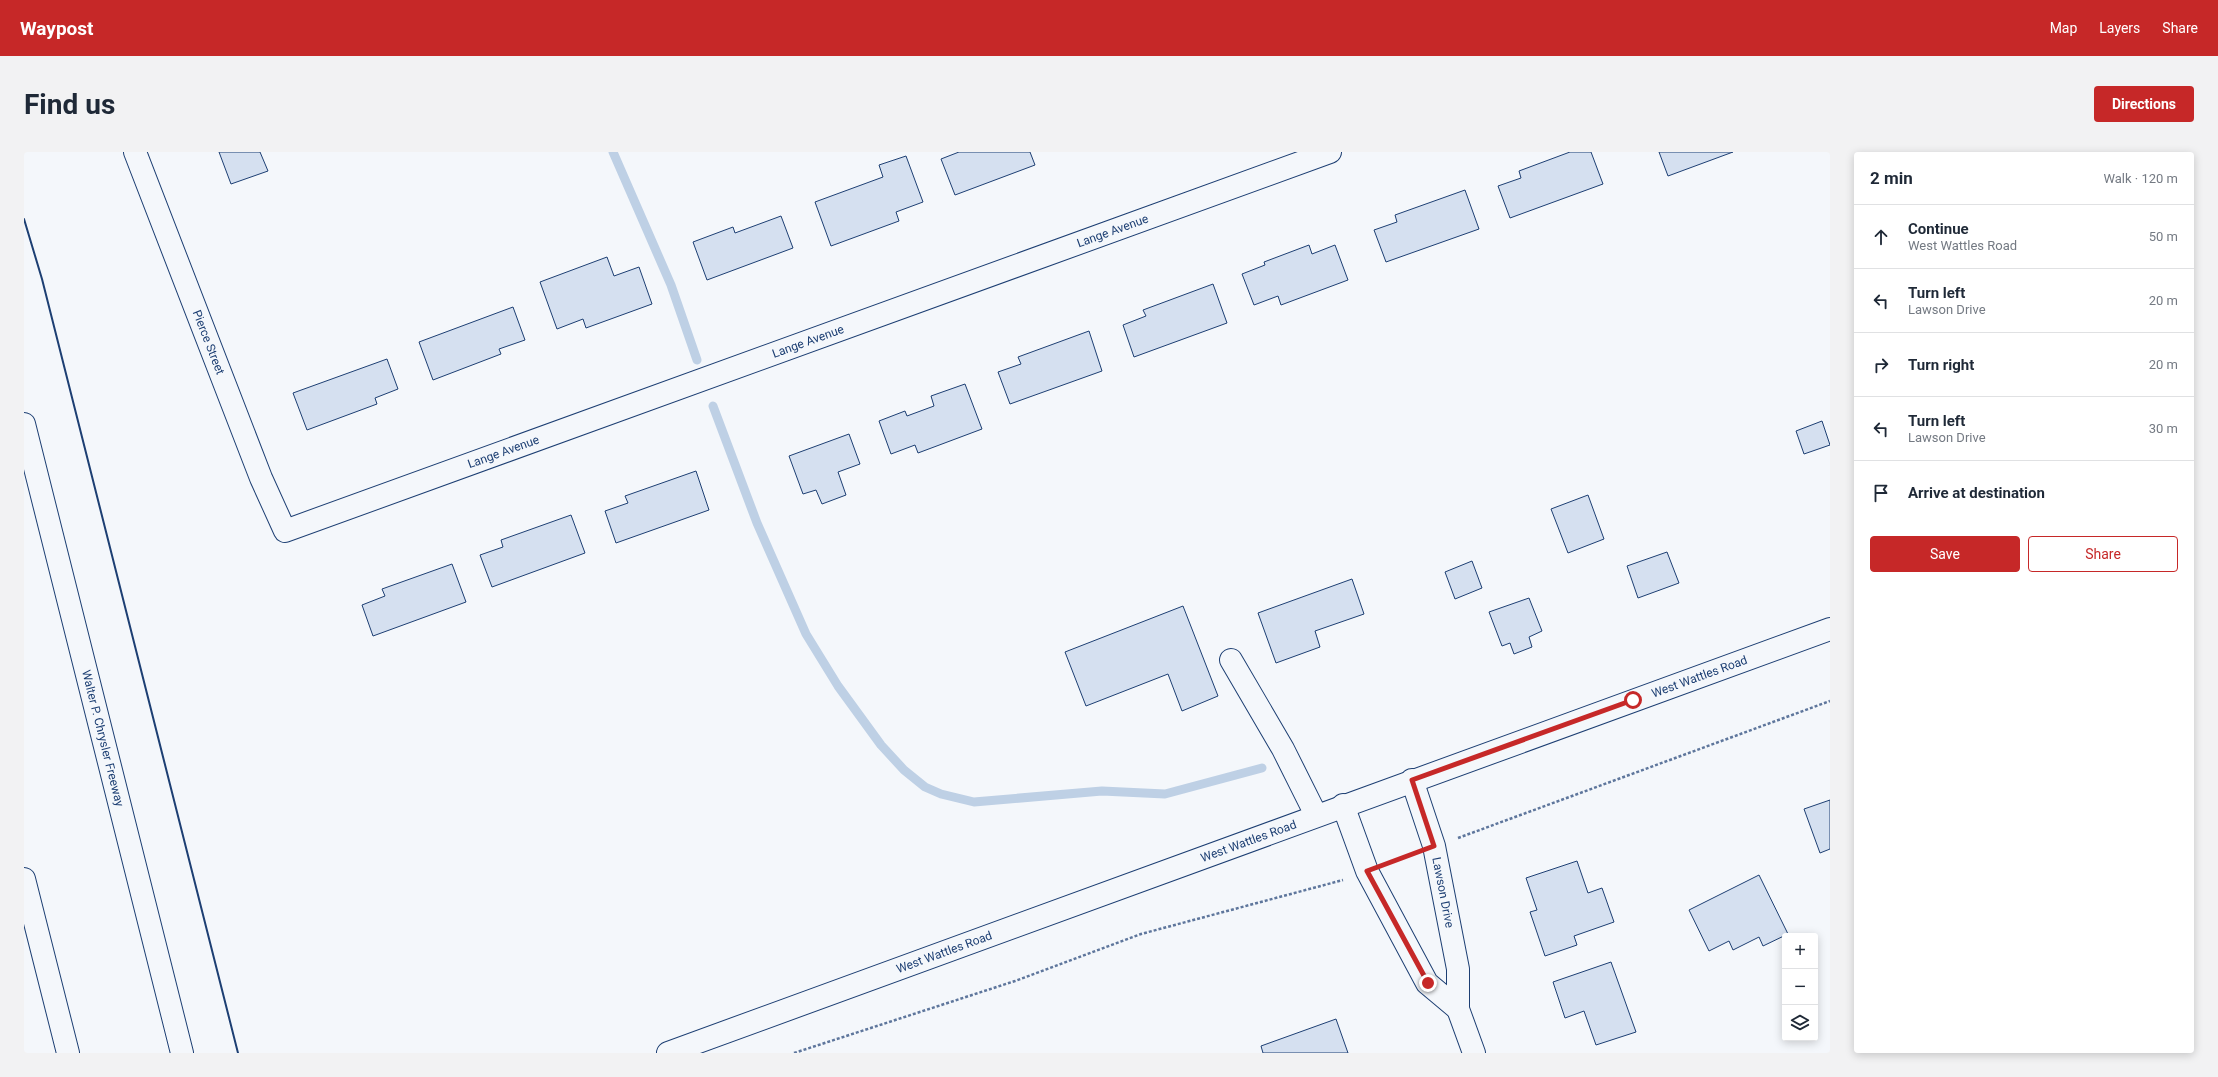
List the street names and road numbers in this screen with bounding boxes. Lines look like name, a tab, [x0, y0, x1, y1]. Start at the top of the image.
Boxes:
street label: Lange Avenue	[1075, 211, 1150, 250]
street label: Pierce Street	[190, 308, 227, 377]
street label: Lange Avenue	[770, 322, 846, 361]
street label: Lange Avenue	[466, 432, 541, 471]
street label: West Wattles Road	[1650, 653, 1749, 700]
street label: Walter P. Chrysler Freeway	[79, 668, 127, 808]
street label: West Wattles Road	[1199, 817, 1298, 865]
street label: Lawson Drive	[1429, 856, 1457, 929]
street label: West Wattles Road	[894, 928, 994, 976]

